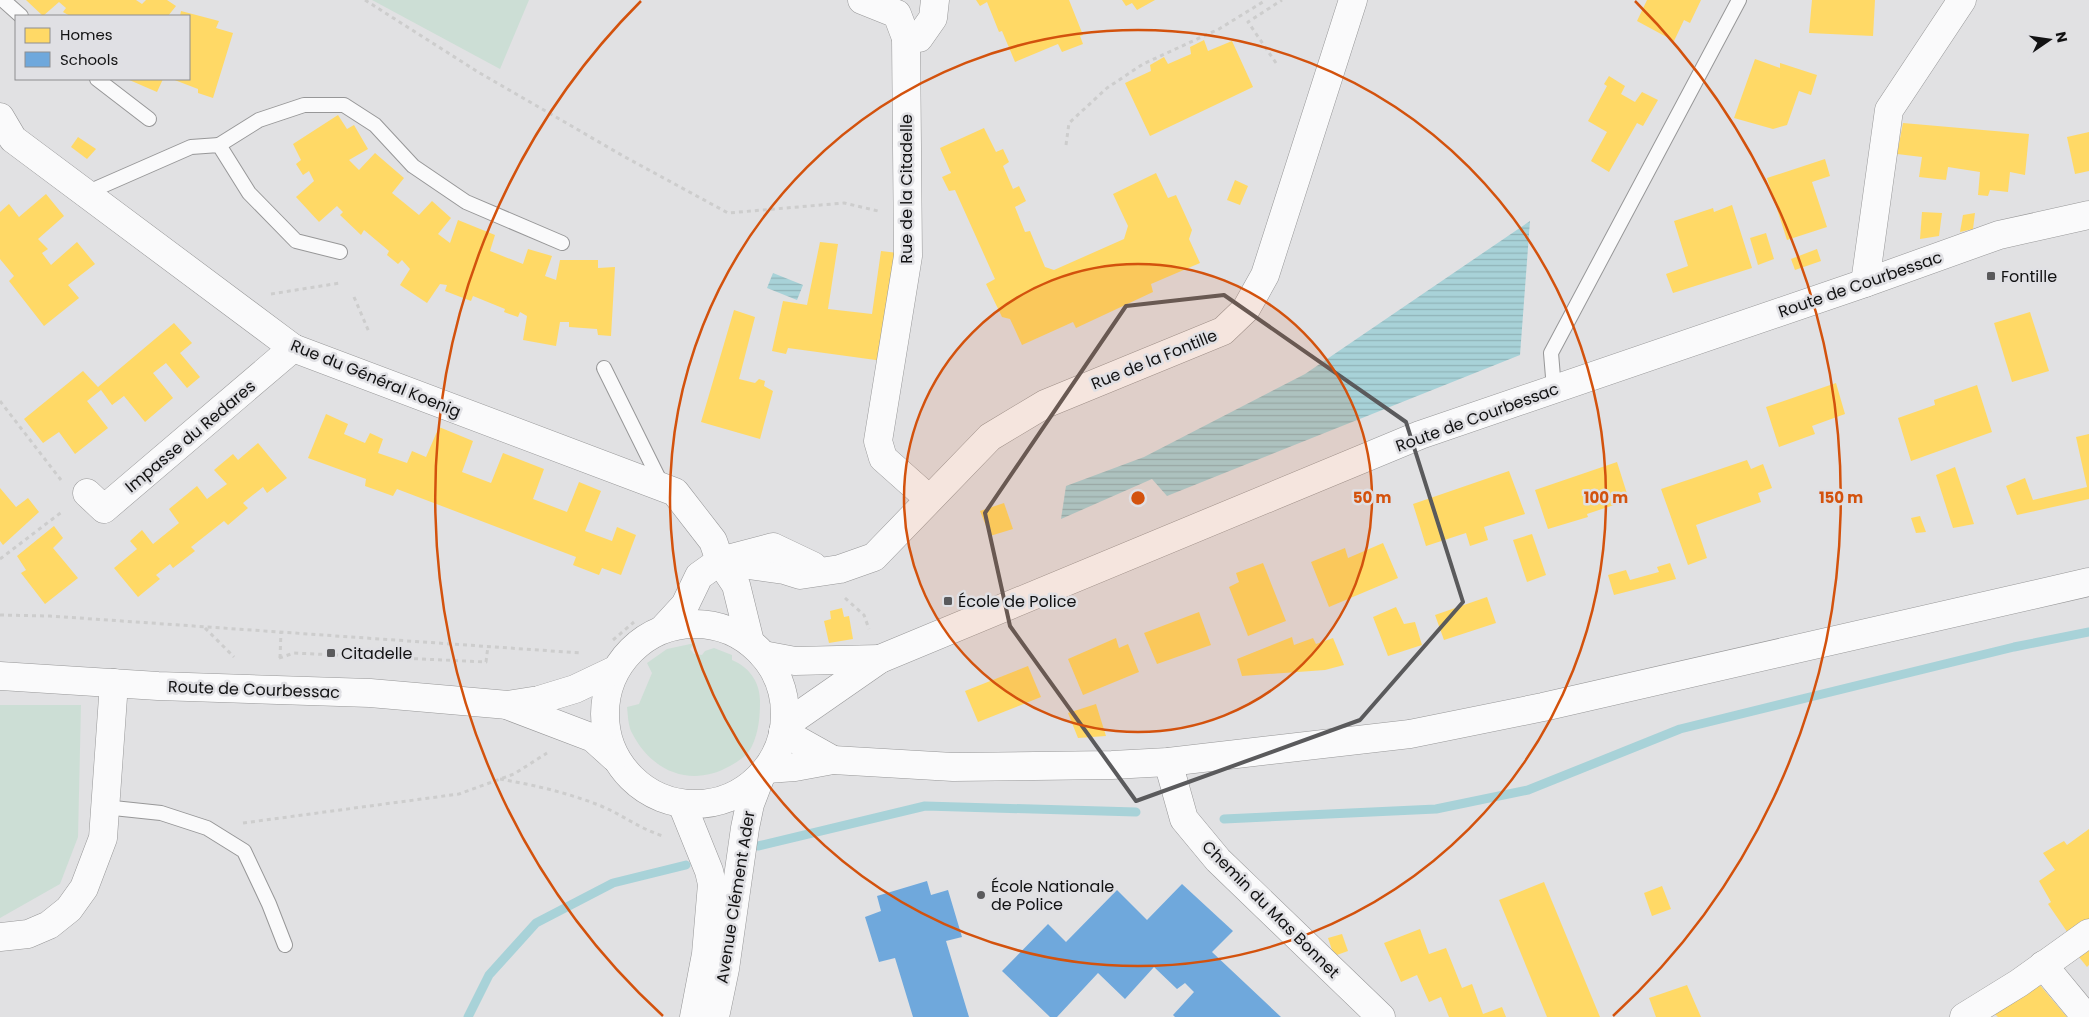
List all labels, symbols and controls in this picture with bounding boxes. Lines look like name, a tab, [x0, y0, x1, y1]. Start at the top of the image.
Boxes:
legend	[15, 15, 190, 80]
north arrow	[2024, 15, 2074, 65]
text: Homes	[60, 24, 113, 45]
text: N	[2051, 30, 2073, 44]
text: Schools	[60, 49, 118, 70]
street label: Rue de la Citadelle	[895, 114, 918, 264]
street label: Route de Courbessac	[1775, 246, 1945, 323]
place label: Fontille	[2001, 265, 2057, 288]
marker: Fontille	[1985, 270, 1997, 282]
street label: Rue de la Fontille	[1088, 324, 1221, 395]
street label: Rue du Général Koenig	[287, 334, 464, 423]
street label: Impasse du Redares	[120, 375, 260, 498]
street label: Route de Courbessac	[1392, 377, 1562, 458]
text: 50 m	[1353, 487, 1391, 508]
text: 100 m	[1584, 487, 1628, 508]
text: 150 m	[1819, 487, 1863, 508]
centre of rings	[1129, 489, 1147, 507]
place label: École de Police	[958, 590, 1076, 613]
marker: École de Police	[942, 595, 954, 607]
place label: Citadelle	[341, 642, 413, 665]
marker: Citadelle	[325, 647, 337, 659]
street label: Route de Courbessac	[168, 675, 341, 704]
street label: Avenue Clément Ader	[710, 809, 761, 985]
street label: Chemin du Mas Bonnet	[1197, 835, 1345, 983]
place label: École Nationale de Police	[991, 875, 1114, 916]
marker: École Nationale de Police	[975, 889, 987, 901]

